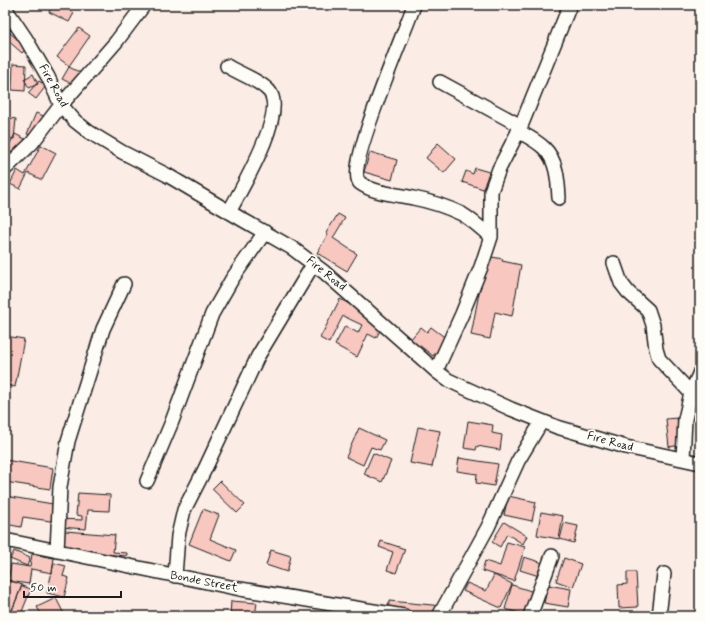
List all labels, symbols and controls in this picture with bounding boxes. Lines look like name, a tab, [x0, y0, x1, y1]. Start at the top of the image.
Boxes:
street label: Fire Road	[35, 61, 71, 111]
street label: Fire Road	[303, 253, 349, 295]
street label: Fire Road	[585, 428, 635, 456]
street label: Bonde Street	[169, 568, 239, 596]
scale bar	[24, 573, 121, 599]
text: 50 m	[30, 580, 57, 596]

